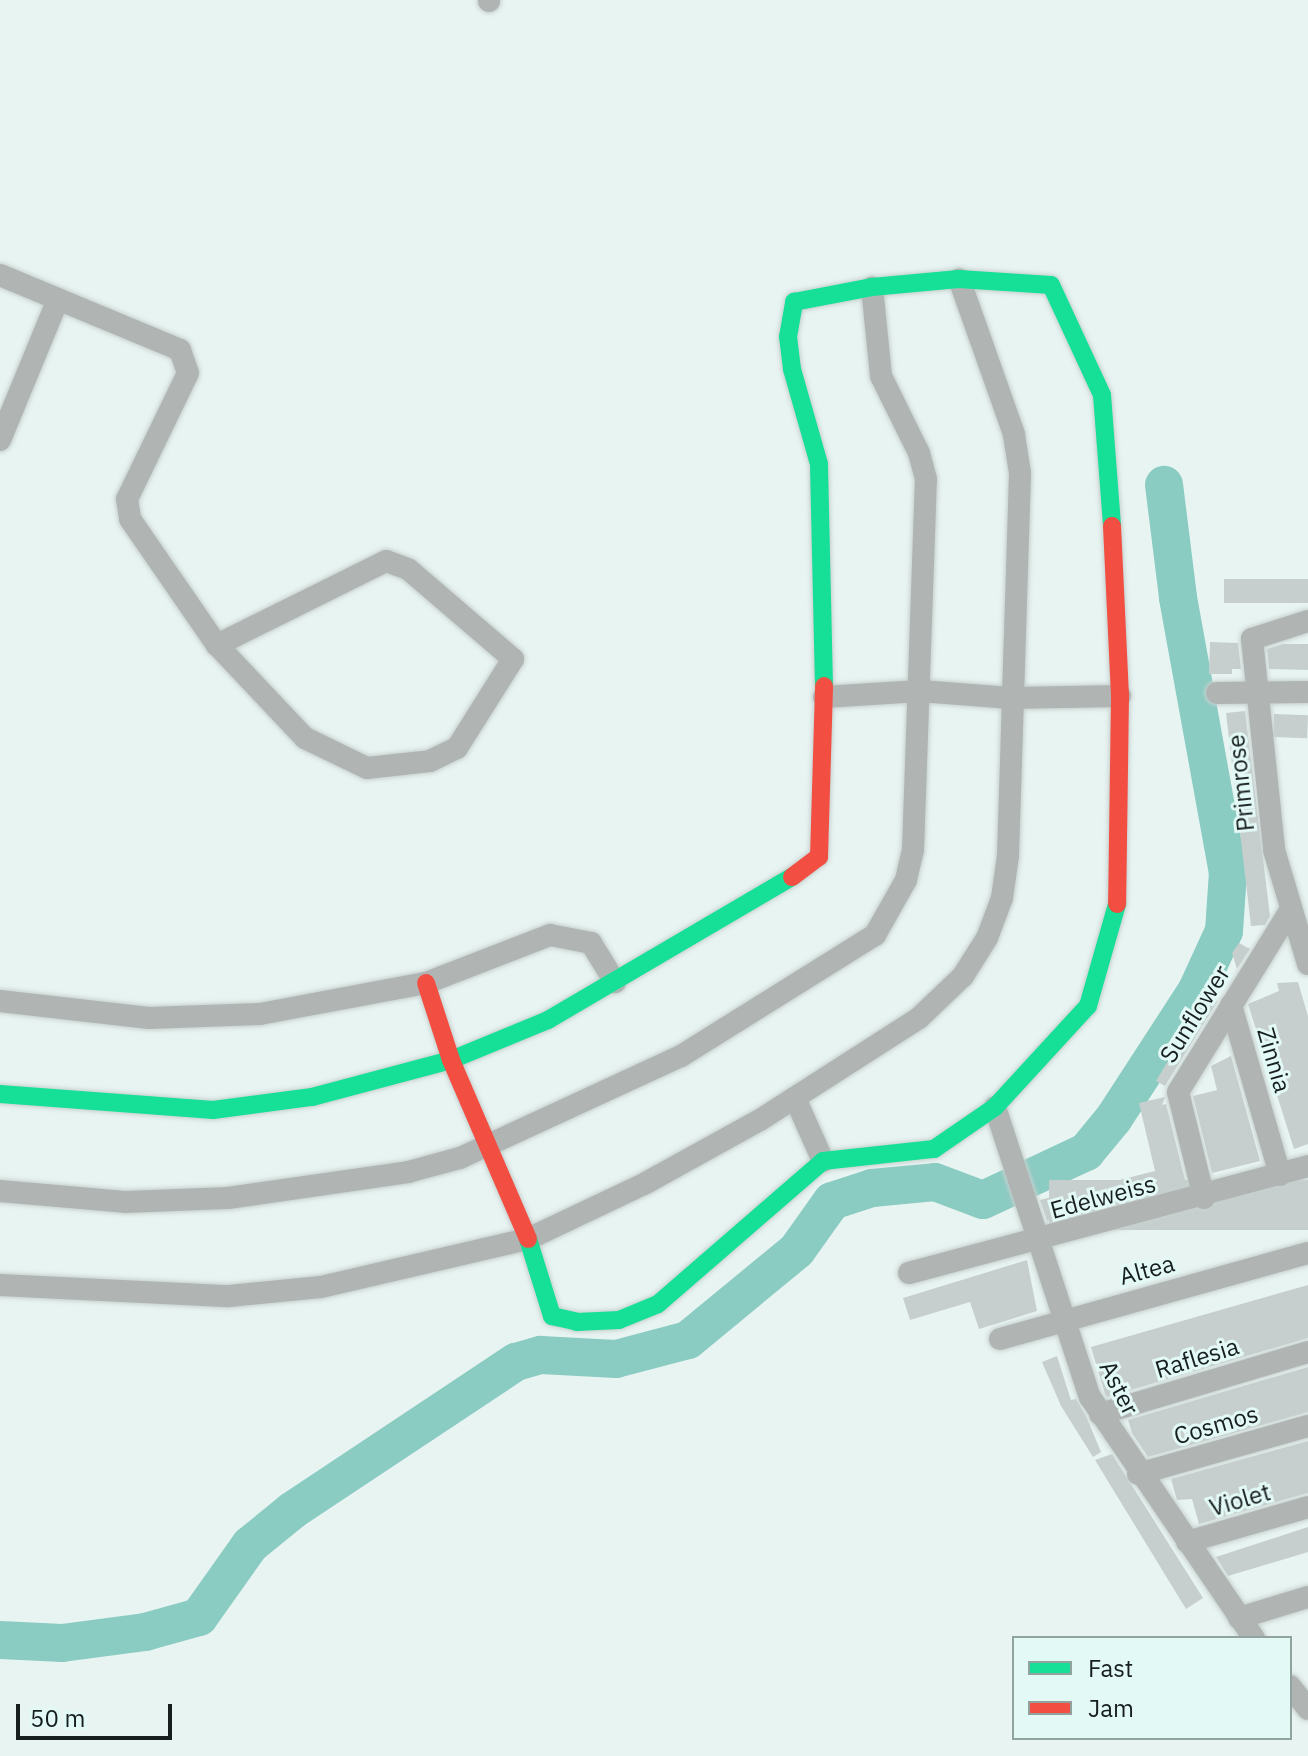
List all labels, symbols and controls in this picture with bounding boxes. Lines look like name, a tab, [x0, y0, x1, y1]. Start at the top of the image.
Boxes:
street label: Primrose	[1222, 733, 1260, 833]
street label: Sunflower	[1154, 960, 1236, 1068]
street label: Zinnia	[1251, 1024, 1297, 1096]
street label: Edelweiss	[1047, 1169, 1159, 1225]
street label: Altea	[1116, 1249, 1178, 1291]
street label: Raflesia	[1152, 1332, 1242, 1384]
street label: Aster	[1093, 1356, 1145, 1420]
street label: Cosmos	[1171, 1399, 1261, 1451]
street label: Violet	[1206, 1478, 1274, 1522]
legend	[1012, 1636, 1292, 1740]
text: Fast	[1088, 1652, 1133, 1684]
scale bar	[20, 1688, 176, 1738]
text: Jam	[1088, 1692, 1134, 1724]
text: 50 m	[30, 1702, 85, 1734]

